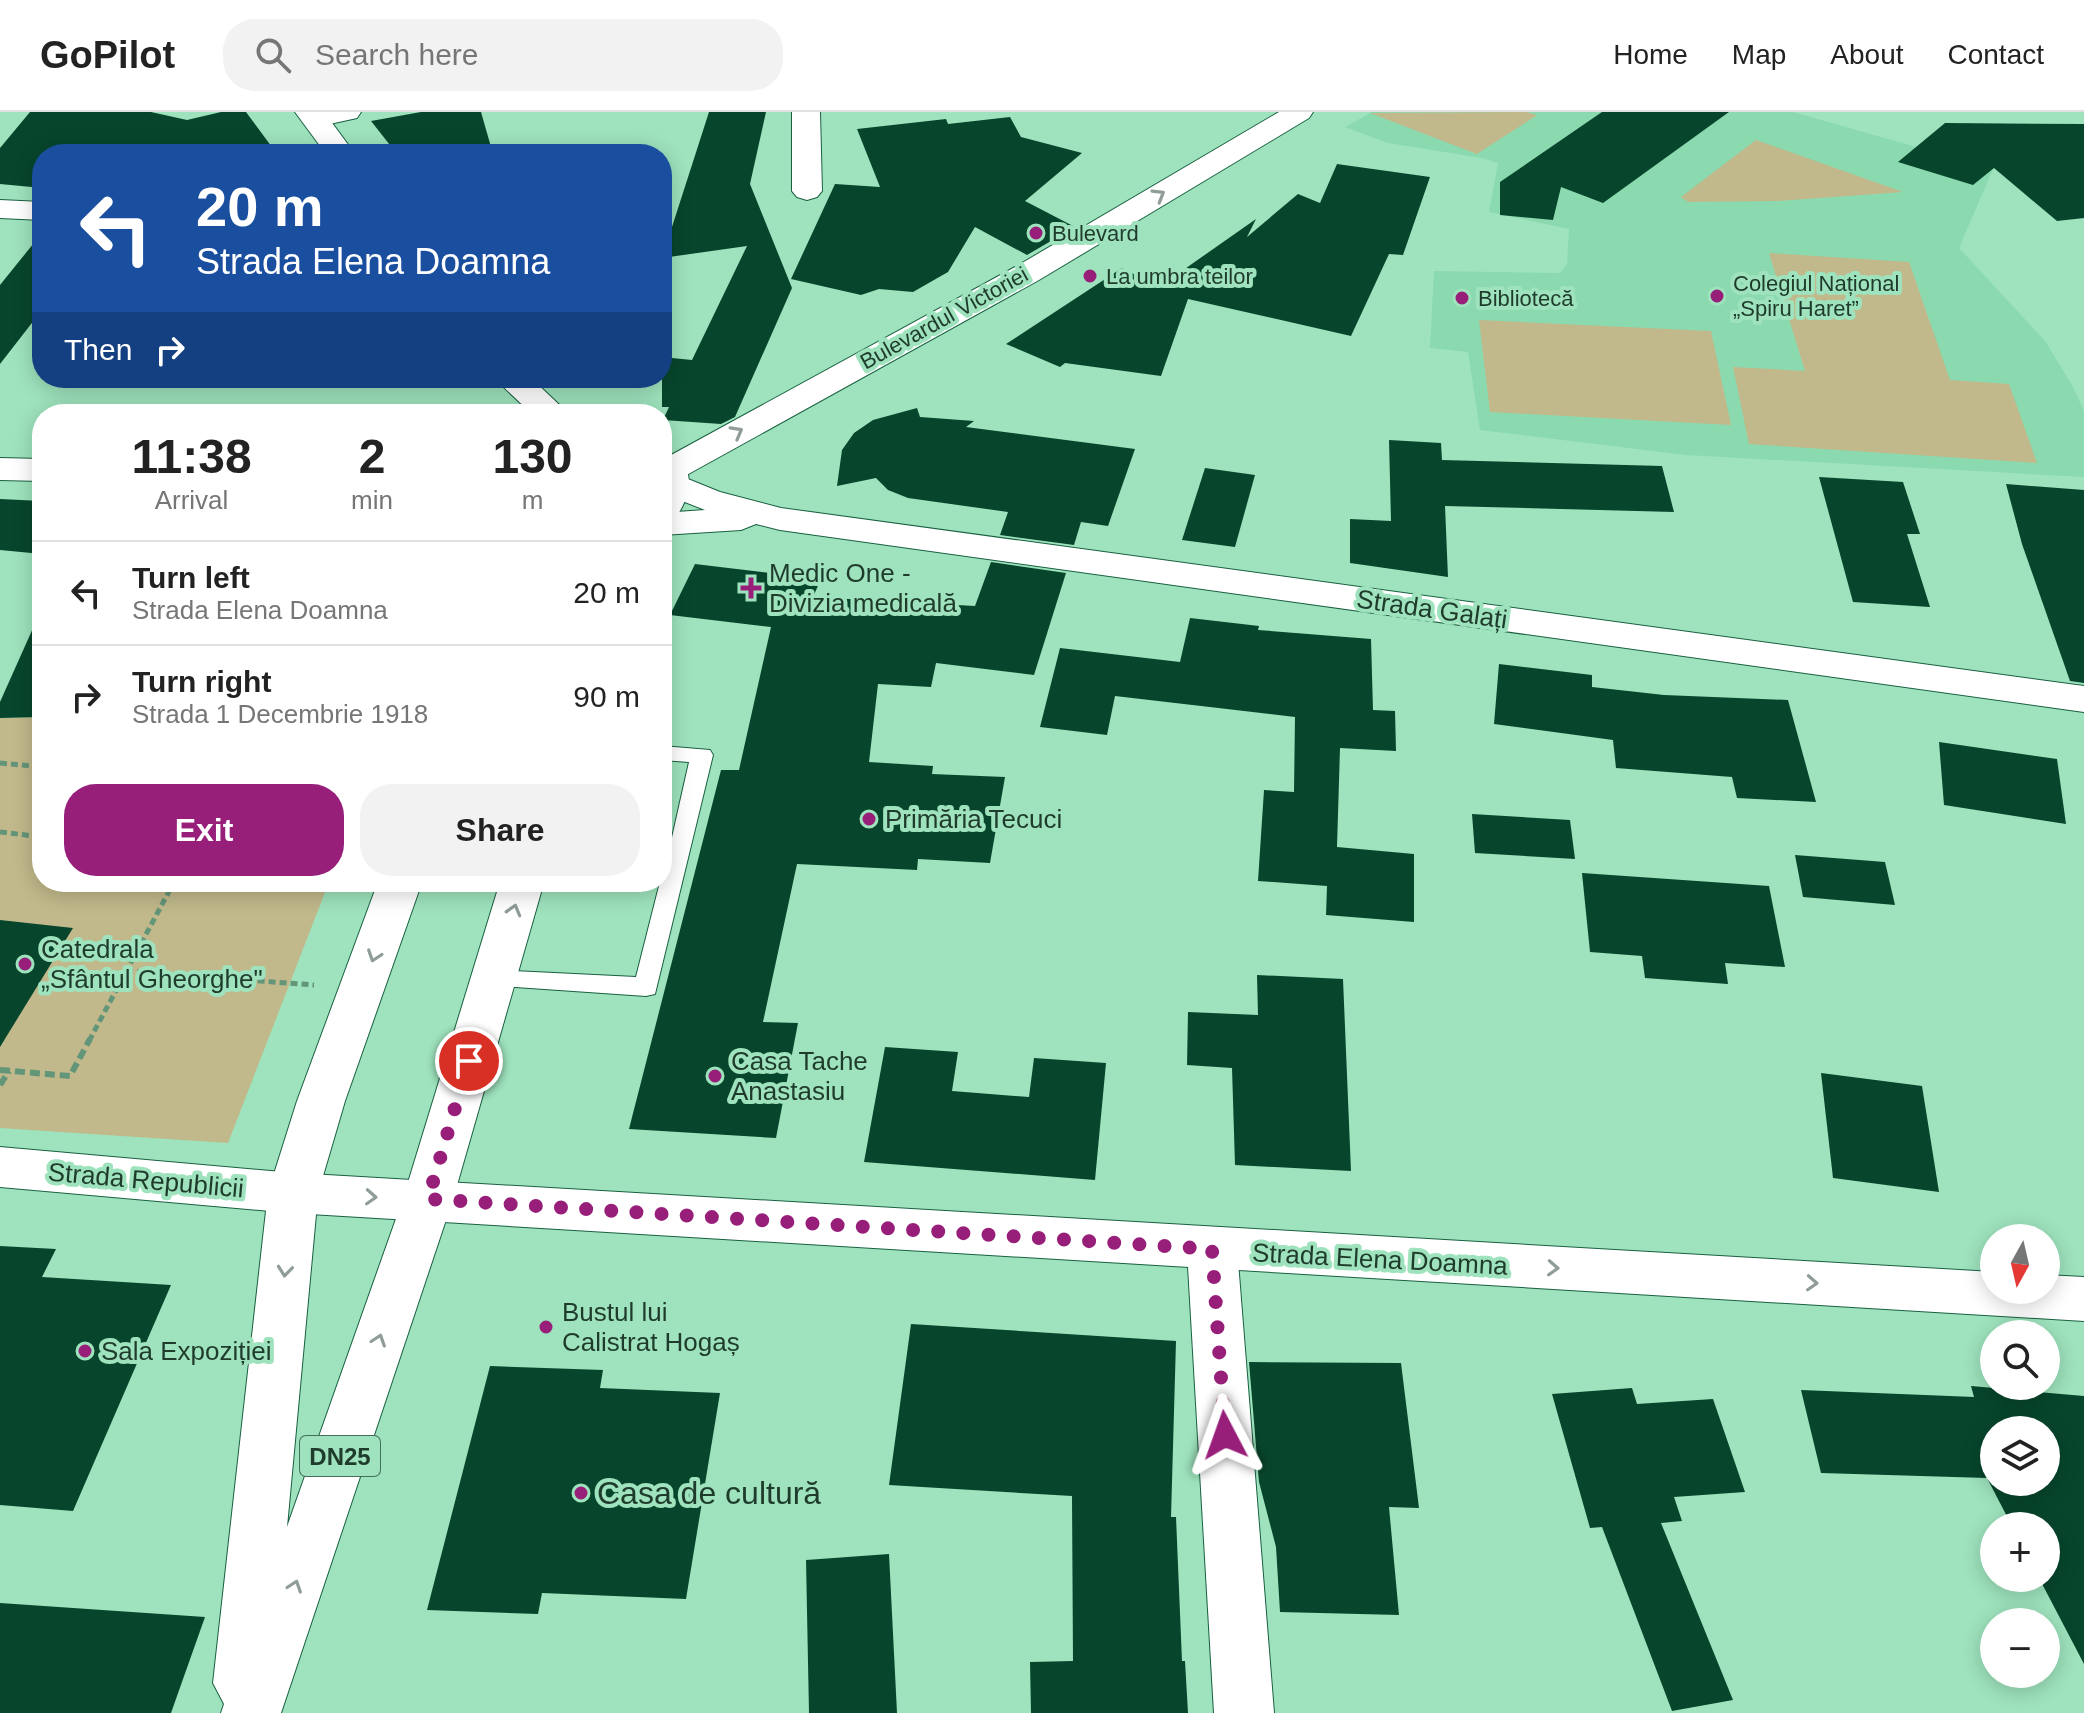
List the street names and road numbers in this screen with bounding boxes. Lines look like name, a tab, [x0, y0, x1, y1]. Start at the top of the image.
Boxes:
street label: Bulevardul Victoriei	[856, 262, 1032, 374]
street label: Strada Galați	[1355, 584, 1509, 634]
street label: Strada Republicii	[47, 1156, 245, 1204]
street label: Strada Elena Doamna	[1251, 1237, 1509, 1281]
road number: DN25	[300, 1436, 380, 1476]

